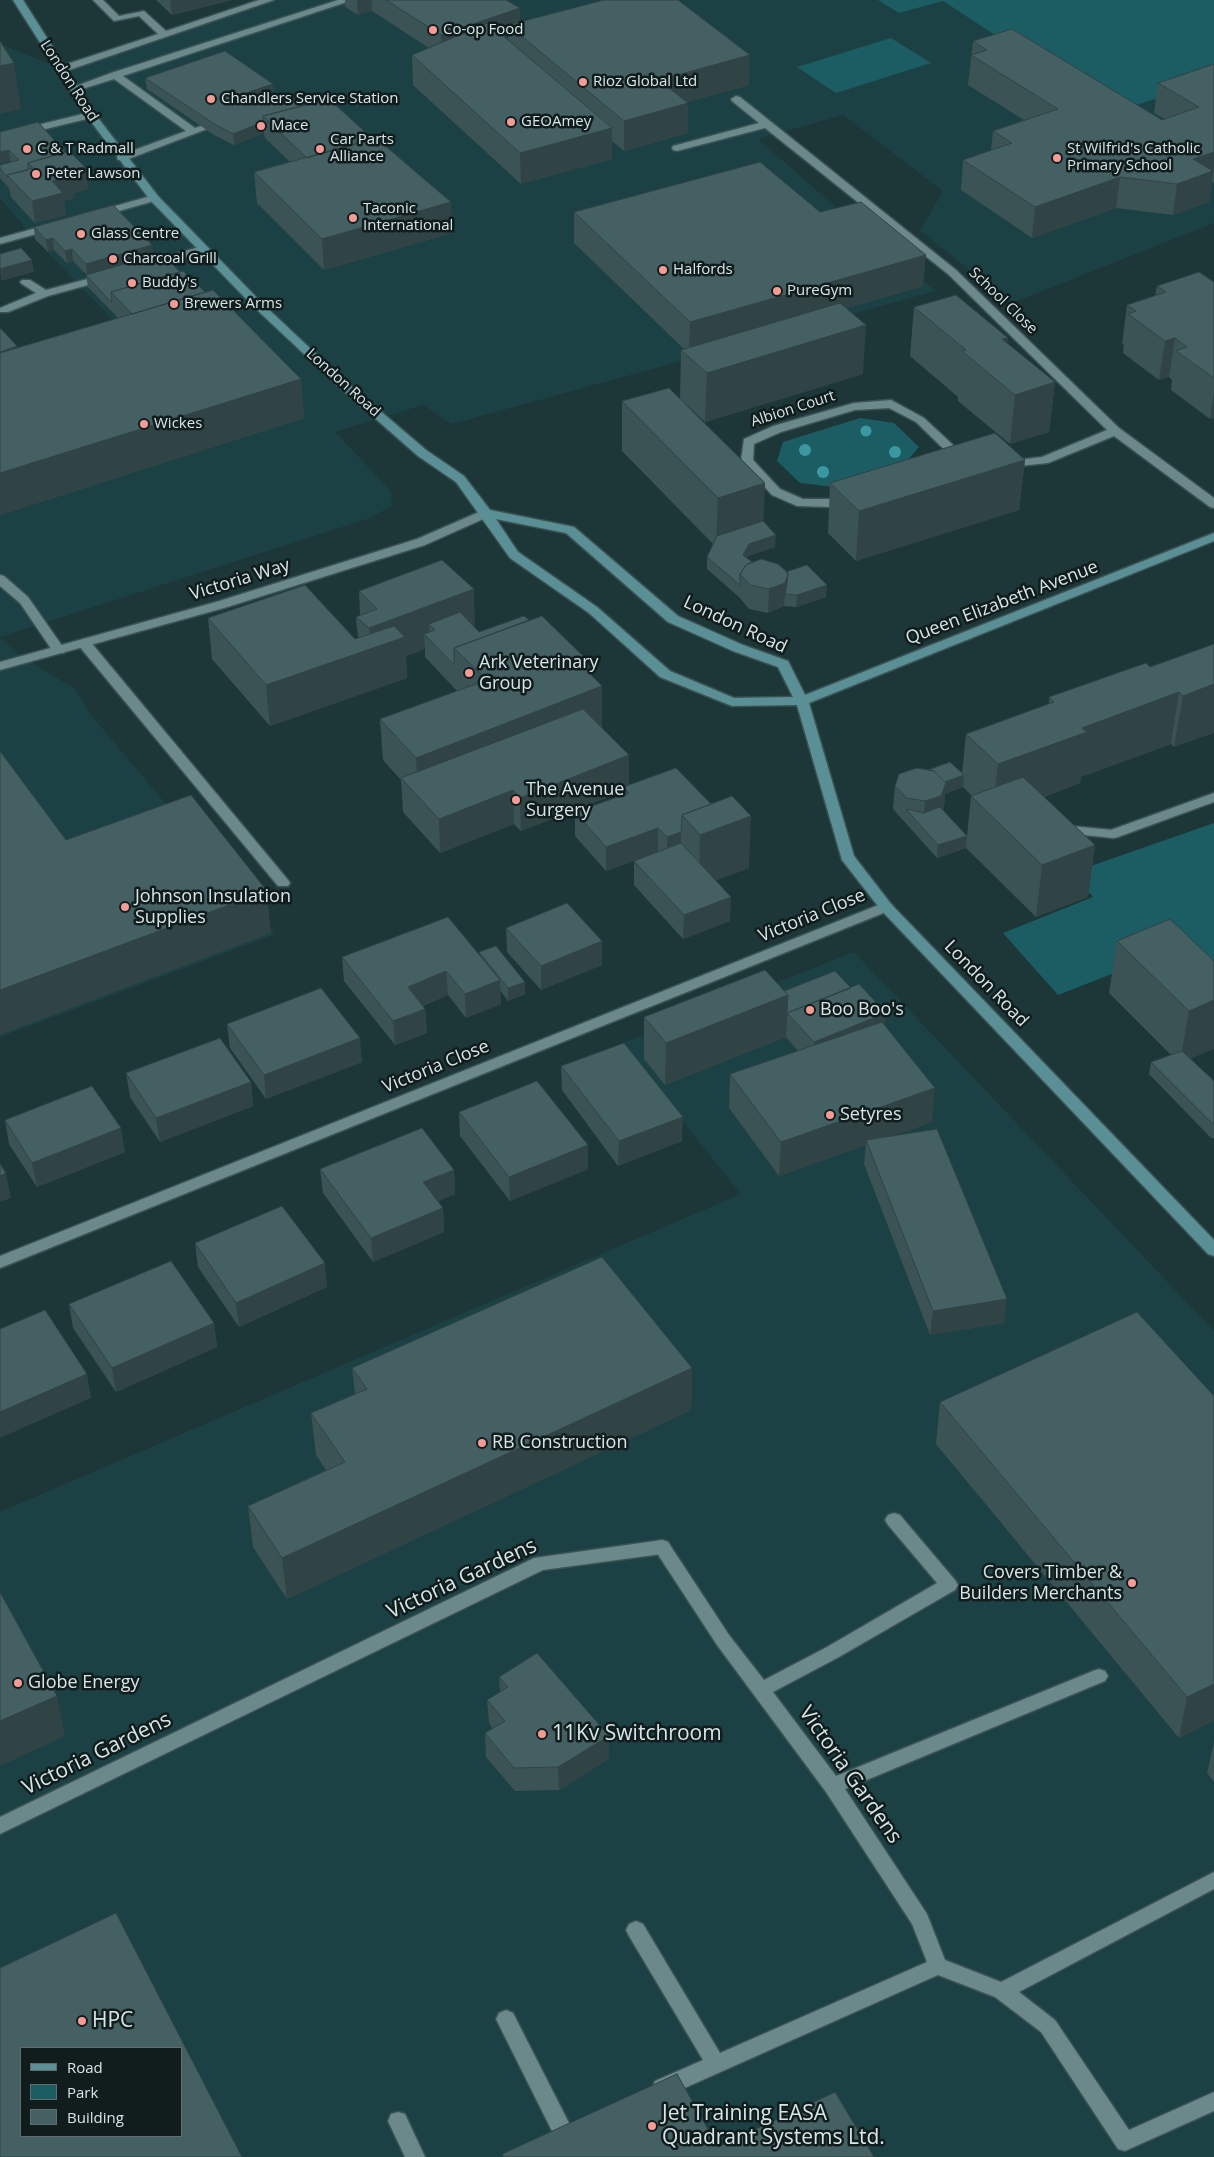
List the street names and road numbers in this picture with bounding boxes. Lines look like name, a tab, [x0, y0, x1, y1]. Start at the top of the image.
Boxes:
street label: London Road	[36, 37, 102, 125]
street label: School Close	[965, 264, 1041, 338]
street label: London Road	[302, 345, 384, 421]
street label: Albion Court	[749, 387, 837, 431]
street label: Victoria Way	[187, 555, 293, 605]
street label: Queen Elizabeth Avenue	[903, 556, 1101, 650]
street label: London Road	[680, 592, 790, 658]
street label: Victoria Close	[756, 885, 868, 947]
street label: London Road	[939, 936, 1033, 1032]
street label: Victoria Close	[380, 1036, 492, 1098]
street label: Victoria Gardens	[383, 1533, 541, 1625]
street label: Victoria Gardens	[793, 1701, 907, 1849]
street label: Victoria Gardens	[19, 1707, 175, 1801]

